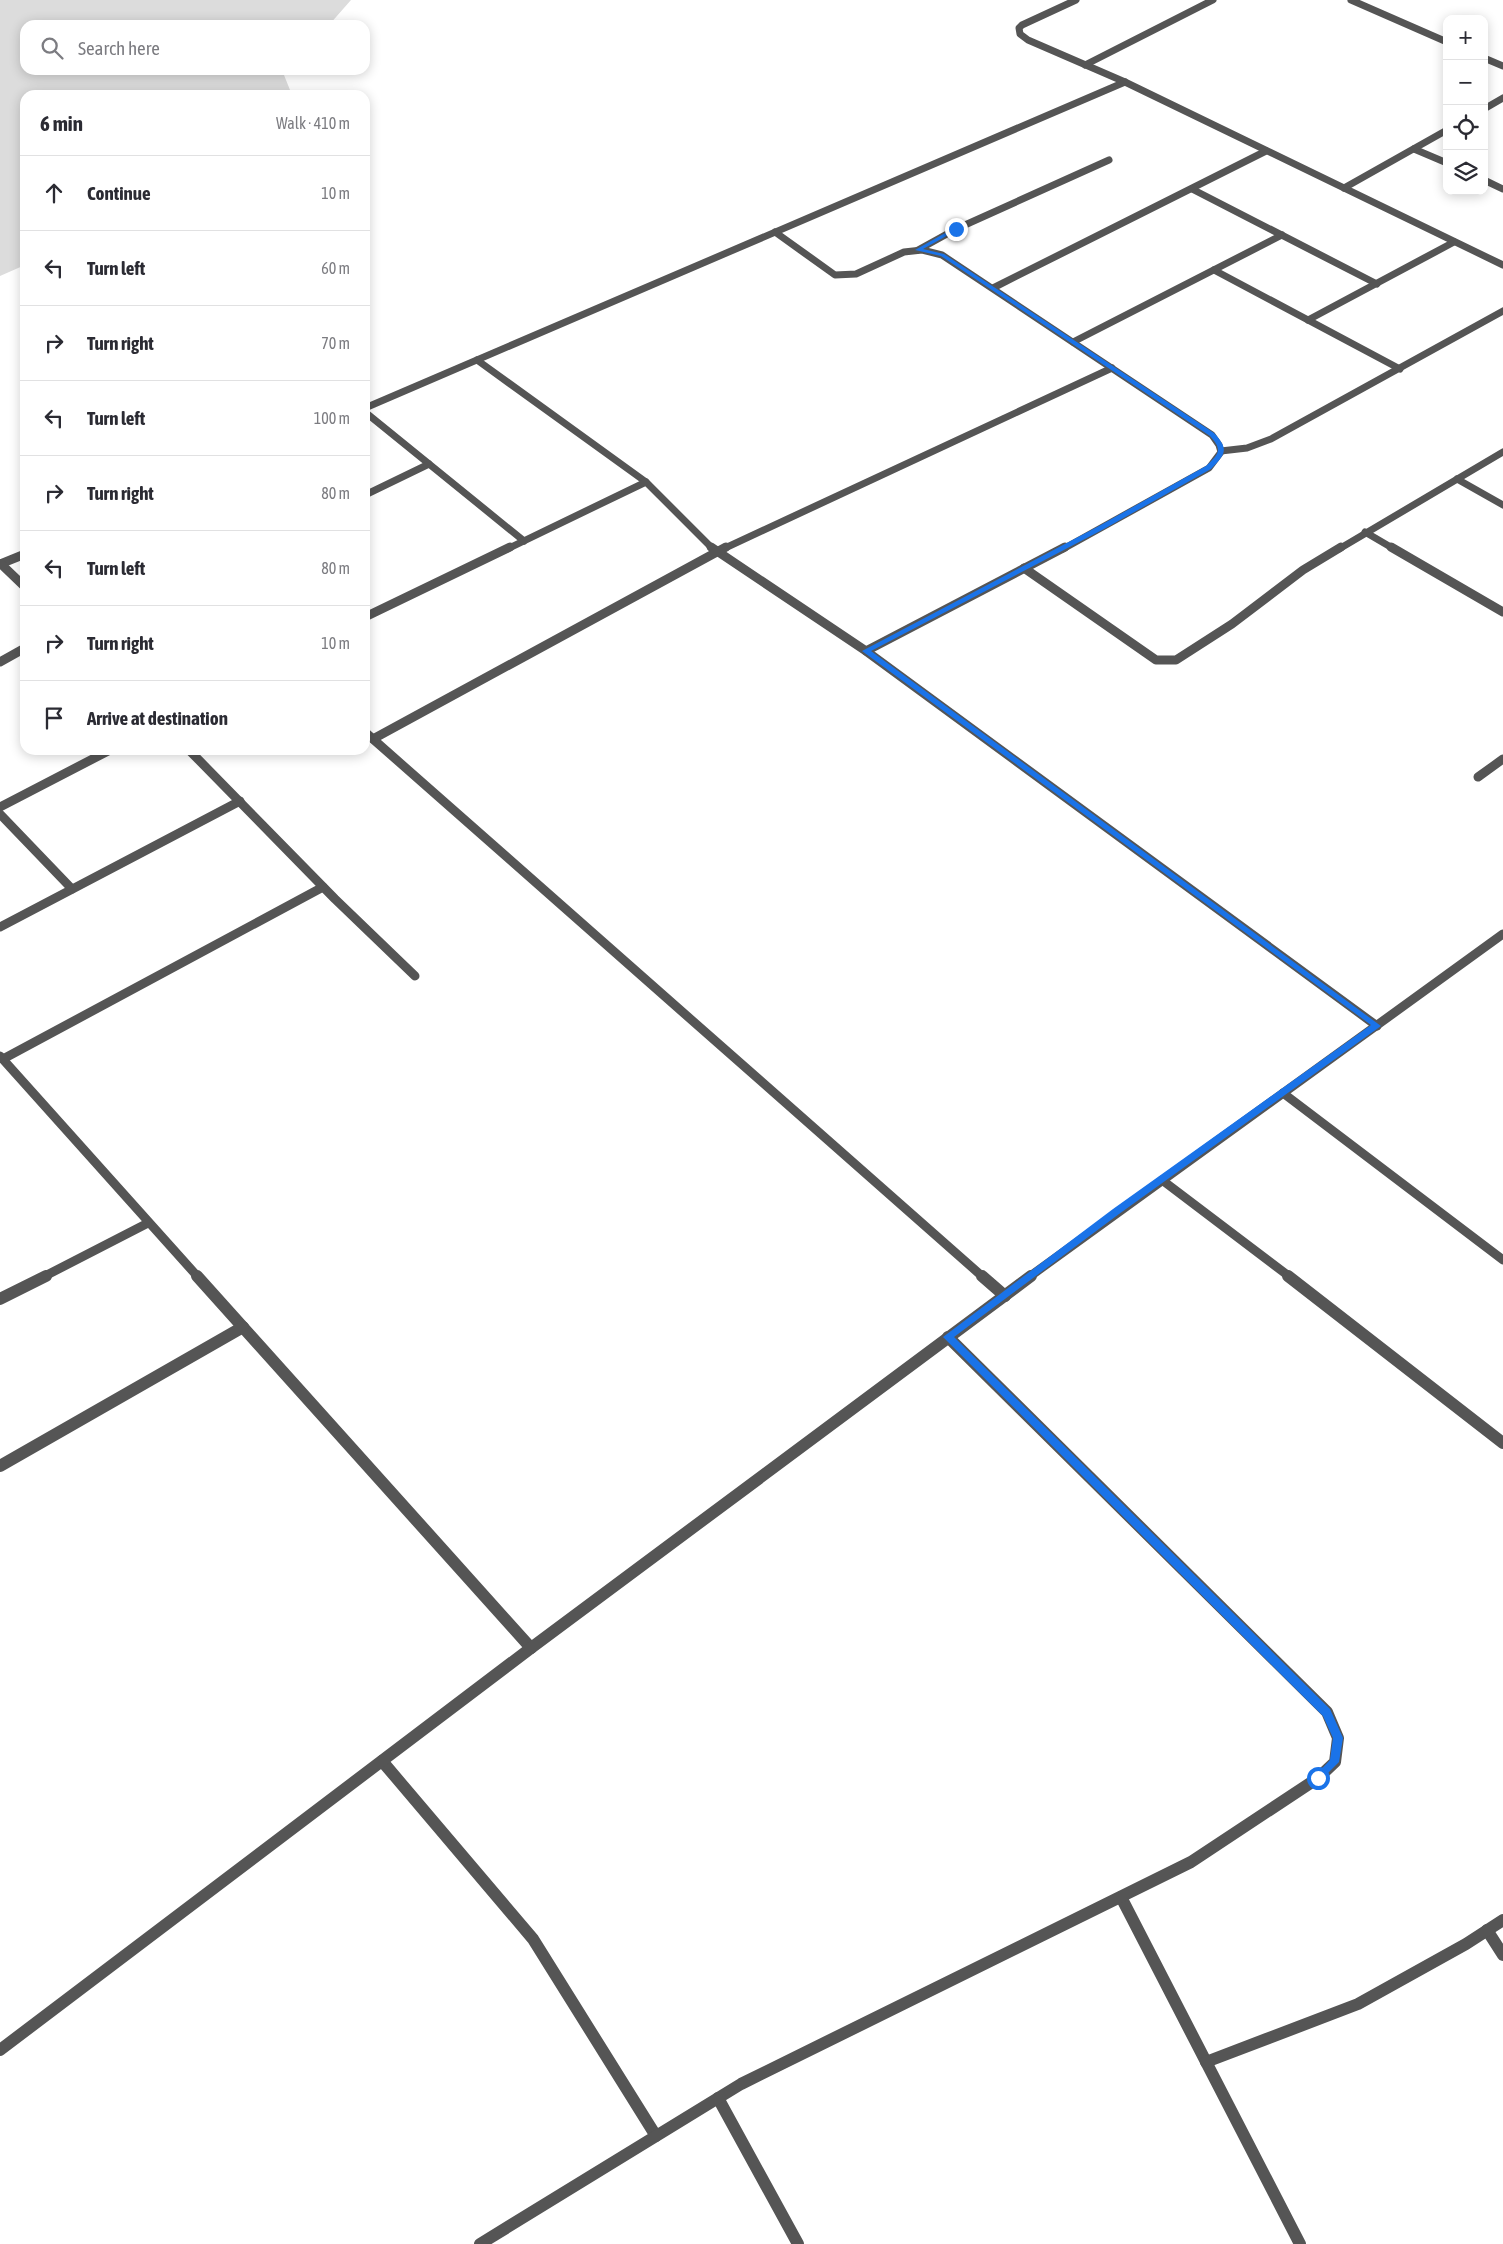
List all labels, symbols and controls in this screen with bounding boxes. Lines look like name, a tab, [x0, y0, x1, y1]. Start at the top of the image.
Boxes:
map controls	[1443, 15, 1488, 195]
button: +	[1443, 15, 1488, 60]
search box	[20, 20, 370, 75]
icon: search	[38, 34, 66, 62]
text: Search here	[78, 37, 160, 59]
button: −	[1443, 60, 1488, 105]
button: locate	[1443, 105, 1488, 150]
text: 6 min	[40, 111, 83, 135]
text: Walk · 410 m	[276, 114, 350, 132]
button: layers	[1443, 150, 1488, 195]
icon: ahead	[40, 179, 68, 207]
text: Continue	[87, 182, 151, 204]
text: 10 m	[321, 184, 350, 202]
route end	[945, 218, 968, 241]
icon: left	[40, 254, 68, 282]
text: Turn left	[87, 257, 145, 279]
text: 60 m	[321, 259, 350, 277]
icon: right	[40, 329, 68, 357]
text: Turn right	[87, 332, 154, 354]
text: 70 m	[321, 334, 350, 352]
icon: left	[40, 404, 68, 432]
text: Turn left	[87, 407, 145, 429]
text: 100 m	[314, 409, 350, 427]
icon: right	[40, 479, 68, 507]
text: Turn right	[87, 482, 154, 504]
text: 80 m	[321, 484, 350, 502]
icon: left	[40, 554, 68, 582]
text: Turn left	[87, 557, 145, 579]
text: 80 m	[321, 559, 350, 577]
icon: right	[40, 629, 68, 657]
text: Turn right	[87, 632, 154, 654]
text: 10 m	[321, 634, 350, 652]
icon: arrive	[40, 704, 68, 732]
text: Arrive at destination	[87, 707, 228, 729]
route start	[1307, 1767, 1330, 1790]

